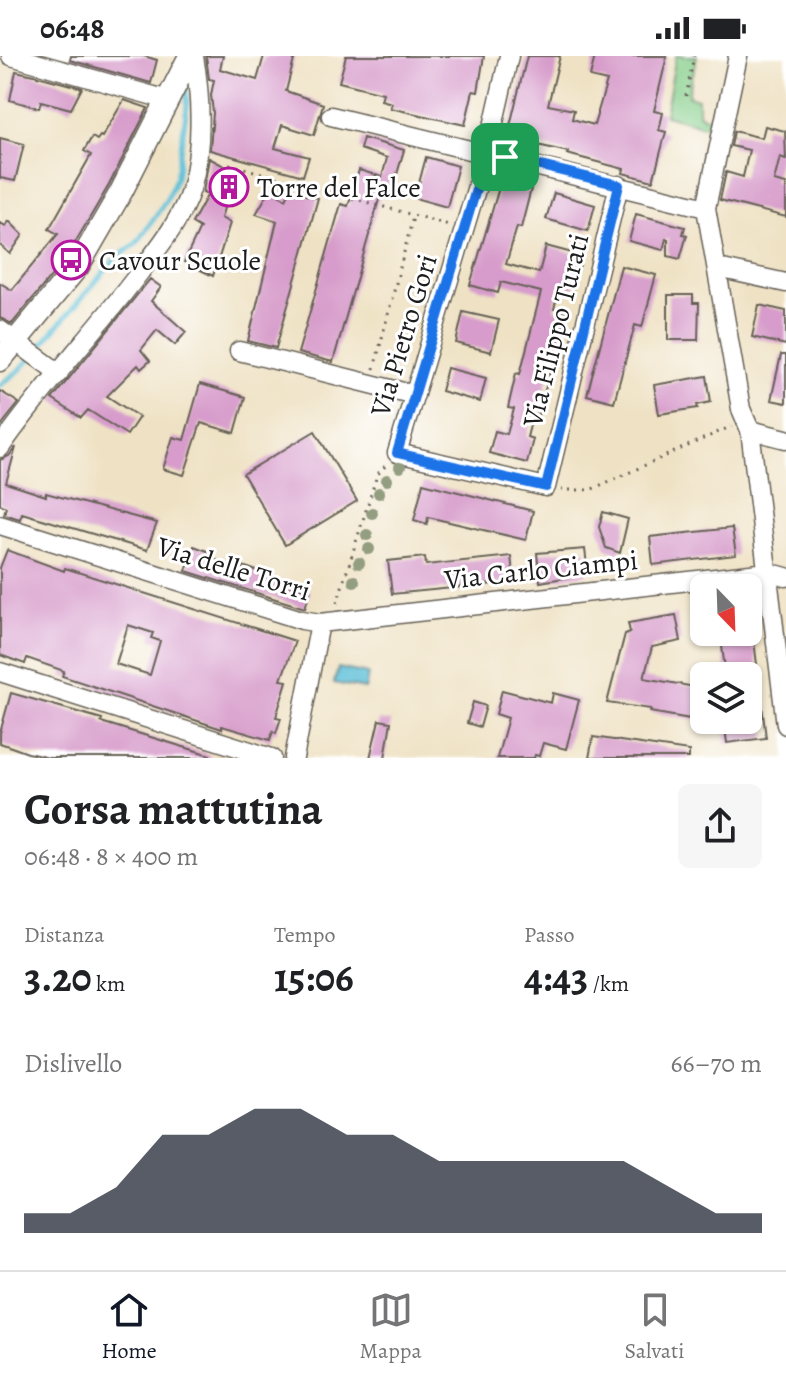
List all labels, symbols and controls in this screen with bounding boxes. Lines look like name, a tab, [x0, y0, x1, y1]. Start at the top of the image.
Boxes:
text: 06:48	[40, 8, 105, 48]
pin	[471, 123, 539, 191]
icon: arrive	[483, 135, 527, 179]
building icon: Torre del Falce	[208, 166, 250, 208]
place label: Torre del Falce	[257, 169, 421, 207]
street label: Via Filippo Turati	[513, 230, 598, 432]
bus stop icon: Cavour Scuole	[50, 239, 92, 281]
place label: Cavour Scuole	[99, 242, 261, 280]
street label: Via Pietro Gori	[361, 249, 447, 422]
street label: Via delle Torri	[151, 527, 315, 610]
street label: Via Carlo Ciampi	[442, 541, 640, 599]
north arrow	[690, 574, 762, 646]
map controls	[690, 574, 762, 734]
button: layers	[690, 662, 762, 734]
text: Corsa mattutina	[24, 779, 323, 839]
button: share	[678, 784, 762, 868]
text: 06:48 · 8 × 400 m	[24, 839, 198, 874]
text: Distanza	[24, 920, 104, 950]
text: Tempo	[274, 920, 335, 950]
text: Passo	[524, 920, 575, 950]
text: 3.20	[24, 950, 92, 1005]
text: 15:06	[274, 950, 354, 1005]
text: 4:43	[524, 950, 588, 1005]
text: km	[92, 969, 125, 999]
text: /km	[588, 969, 629, 999]
text: Dislivello	[24, 1046, 122, 1081]
text: 66–70 m	[671, 1046, 762, 1081]
tab: Home	[101, 1288, 157, 1366]
tab: Mappa	[360, 1288, 422, 1366]
tab: Salvati	[625, 1288, 685, 1366]

